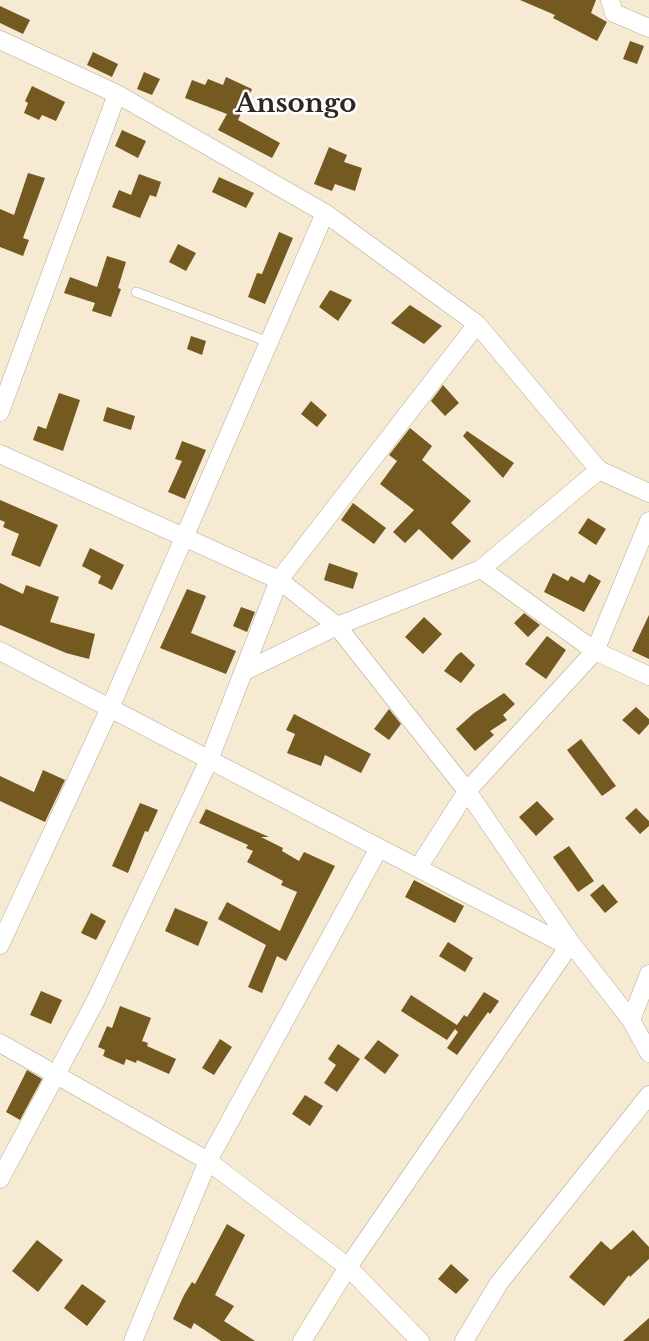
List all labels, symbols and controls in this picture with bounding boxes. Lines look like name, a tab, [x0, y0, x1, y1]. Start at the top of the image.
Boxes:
district label: Ansongo	[236, 89, 356, 121]

